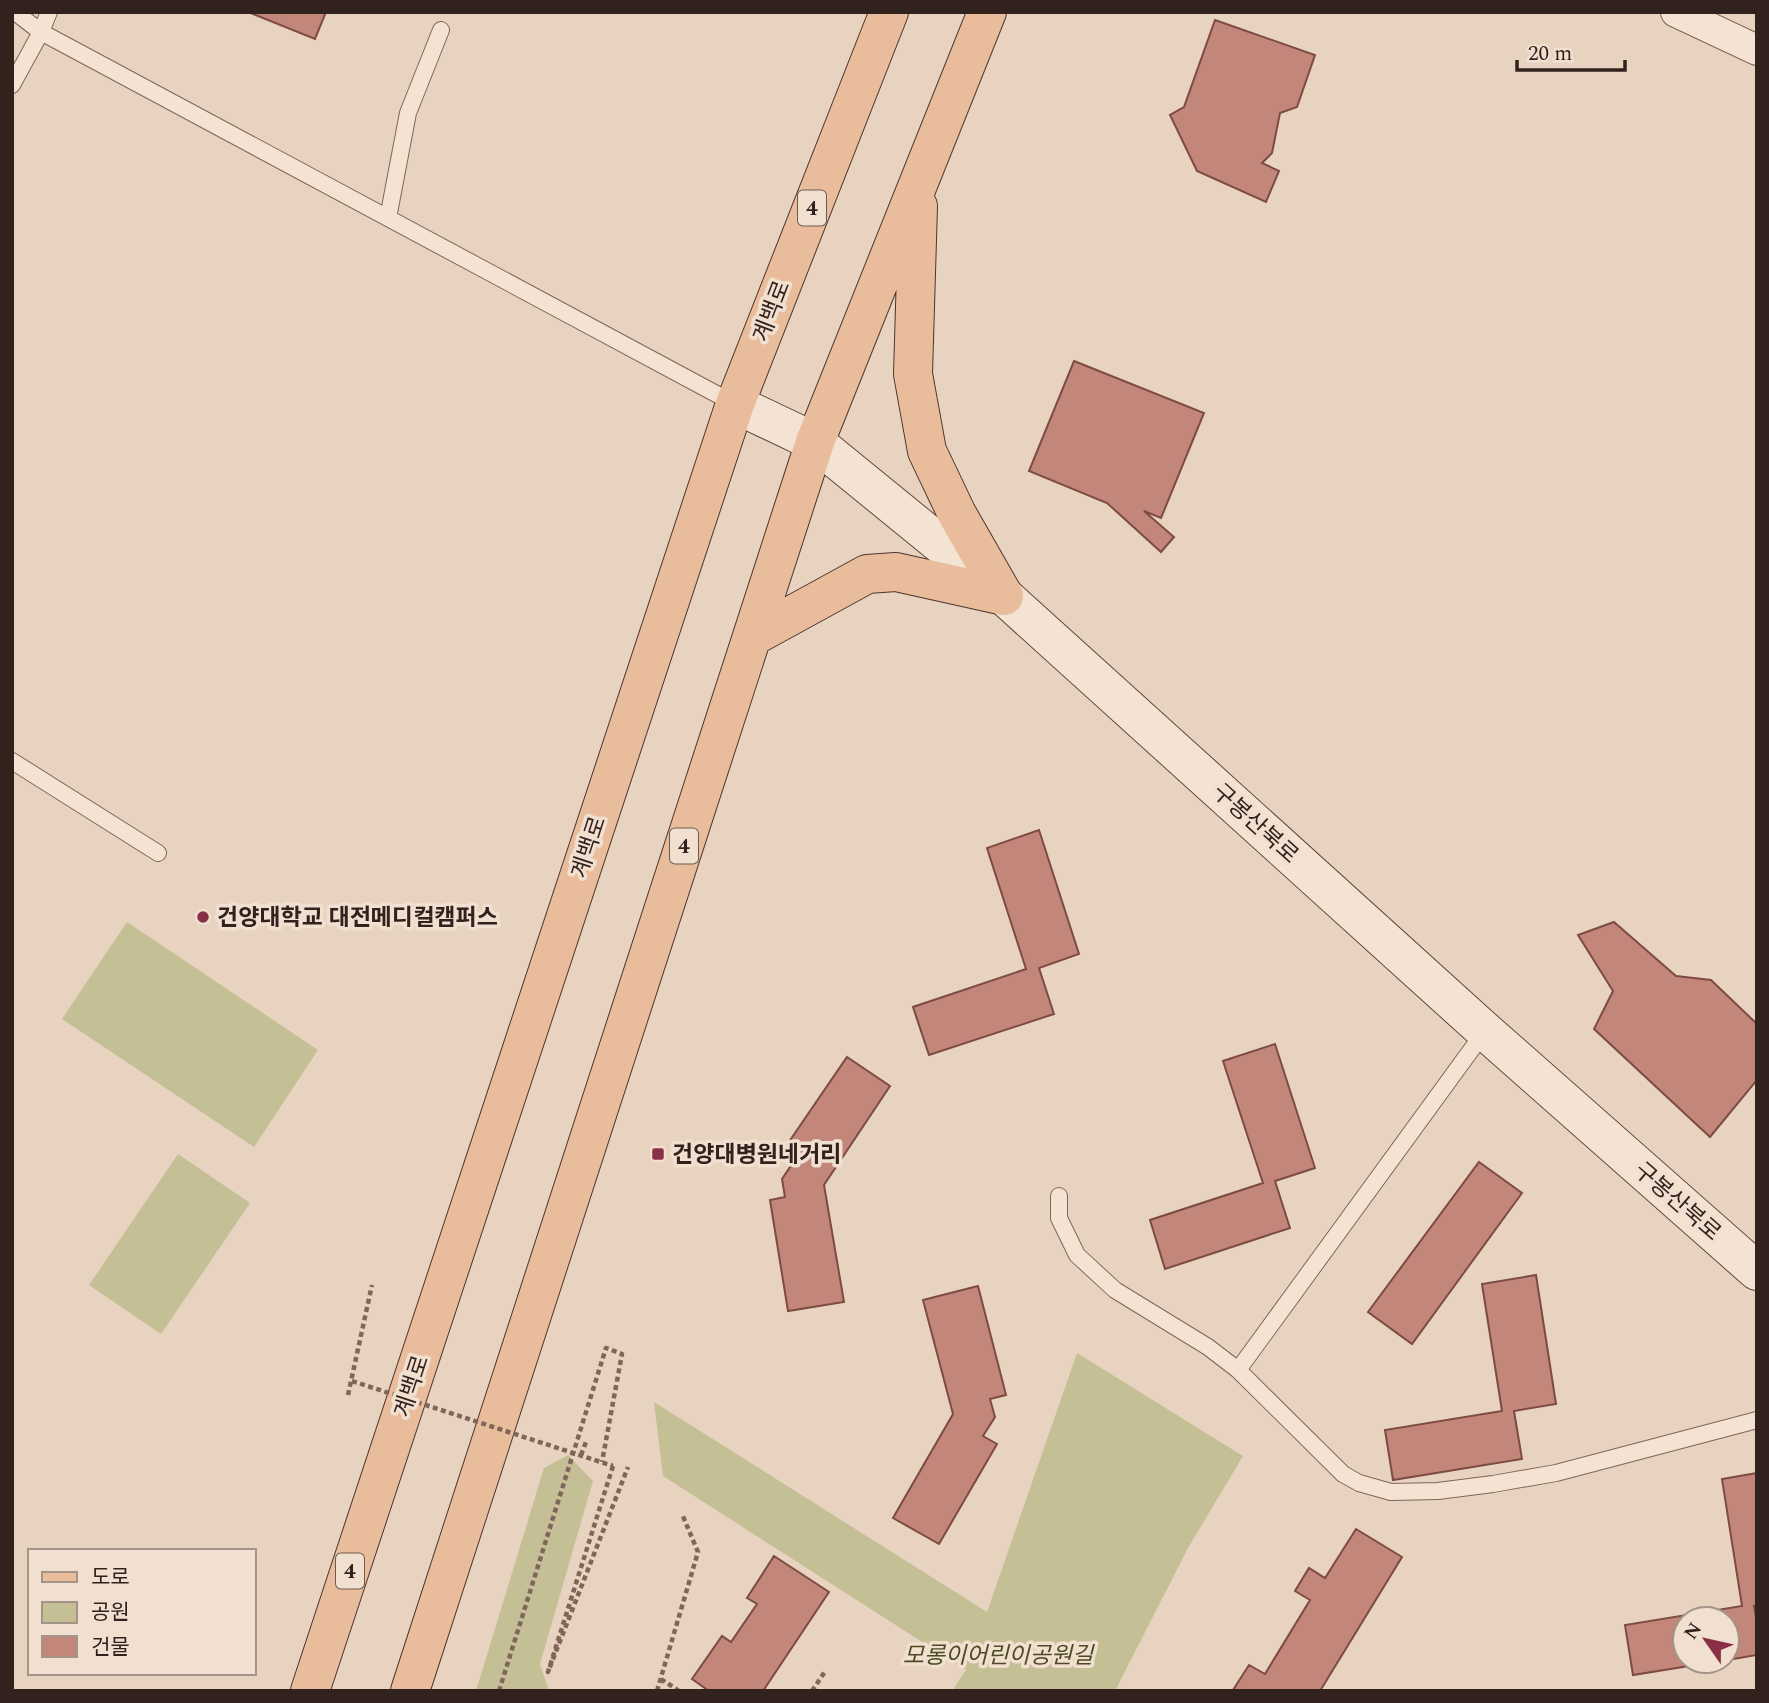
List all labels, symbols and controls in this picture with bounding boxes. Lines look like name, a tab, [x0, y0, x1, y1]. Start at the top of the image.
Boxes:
scale bar	[1517, 28, 1626, 72]
text: 20 m	[1528, 38, 1572, 70]
road number: 4	[798, 190, 826, 226]
street label: 계백로	[745, 276, 800, 347]
street label: 구봉산북로	[1204, 776, 1306, 873]
street label: 계백로	[563, 812, 616, 883]
road number: 4	[670, 828, 698, 864]
place label: 건양대학교 대전메디컬캠퍼스	[217, 901, 498, 936]
marker: 건양대학교 대전메디컬캠퍼스	[195, 909, 211, 925]
place label: 건양대병원네거리	[672, 1138, 841, 1173]
marker: 건양대병원네거리	[650, 1146, 666, 1162]
street label: 구봉산북로	[1626, 1154, 1728, 1250]
street label: 계백로	[386, 1351, 439, 1422]
legend	[28, 1549, 256, 1675]
road number: 4	[336, 1554, 364, 1588]
text: 도로	[91, 1562, 130, 1594]
text: 공원	[91, 1597, 130, 1629]
north arrow	[1671, 1605, 1741, 1675]
text: N	[1677, 1617, 1710, 1646]
text: 건물	[91, 1632, 130, 1664]
park label: 모롱이어린이공원길	[903, 1639, 1095, 1674]

